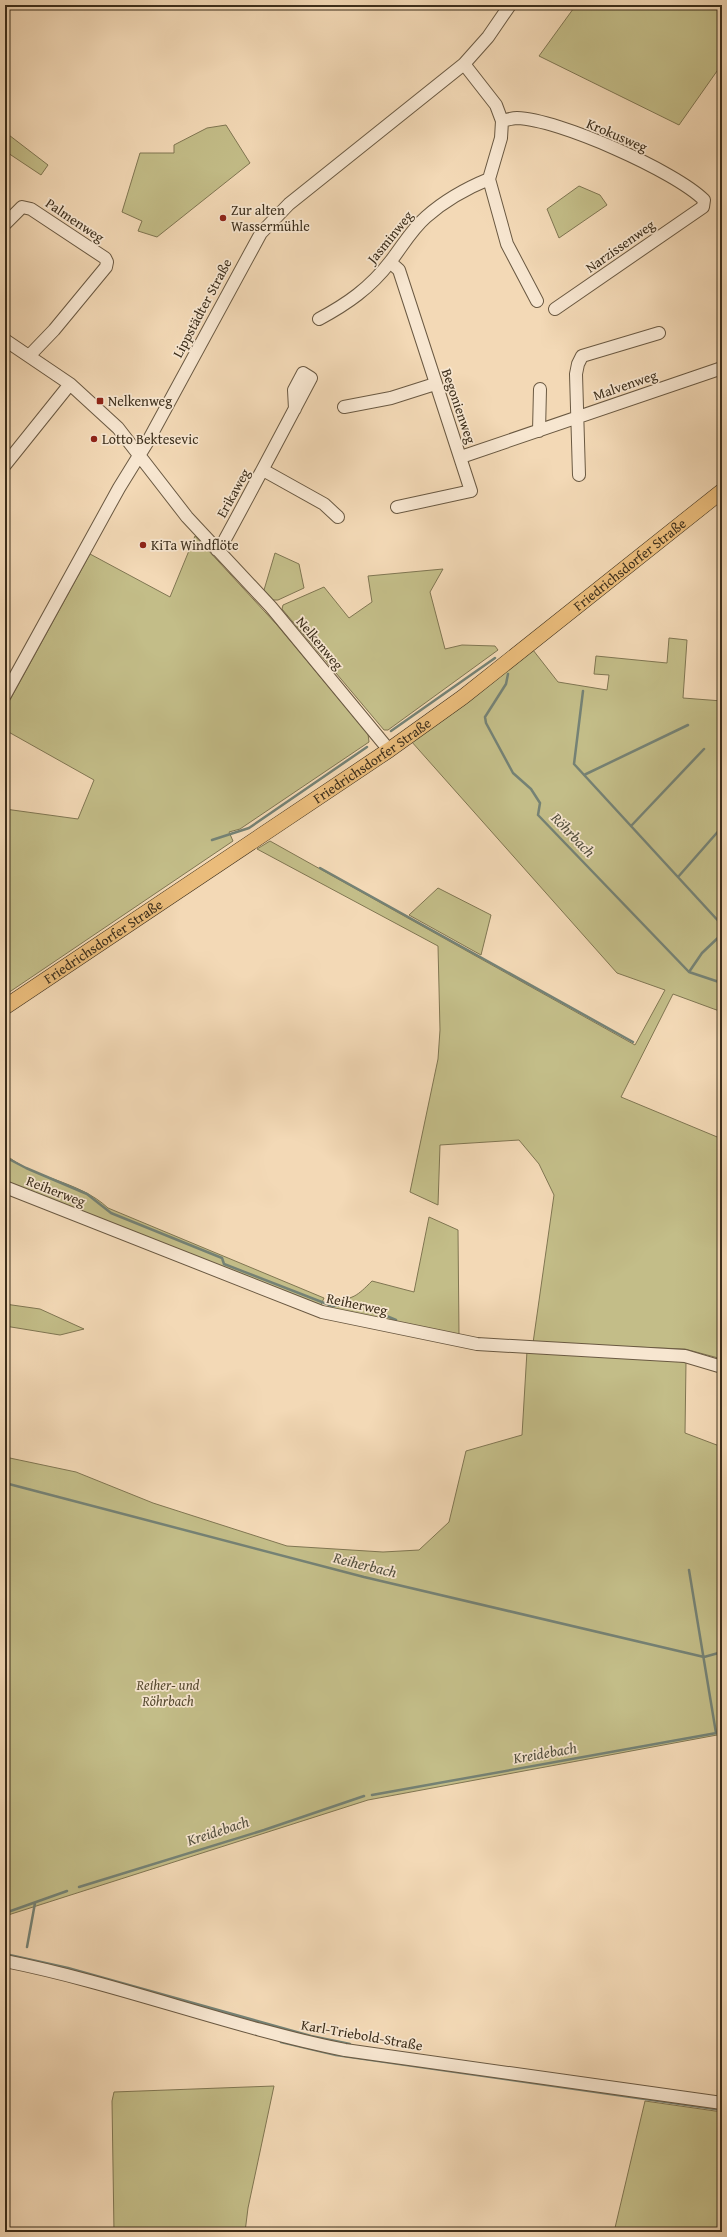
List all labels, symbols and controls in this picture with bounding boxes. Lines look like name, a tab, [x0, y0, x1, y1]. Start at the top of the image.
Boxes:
street label: Krokusweg	[583, 113, 651, 157]
street label: Palmenweg	[42, 193, 108, 247]
place label: Zur alten Wassermühle	[231, 200, 310, 236]
street label: Jasminweg	[361, 206, 418, 269]
marker: Zur alten Wassermühle	[218, 213, 228, 223]
street label: Narzissenweg	[581, 215, 659, 277]
street label: Lippstädter Straße	[167, 255, 237, 361]
street label: Malvenweg	[590, 365, 660, 405]
street label: Begonienweg	[437, 366, 481, 446]
place label: Nelkenweg	[108, 391, 172, 411]
marker: Nelkenweg	[95, 396, 105, 406]
place label: Lotto Bektesevic	[102, 429, 198, 449]
marker: Lotto Bektesevic	[89, 434, 99, 444]
street label: Erikaweg	[211, 465, 255, 521]
street label: Friedrichsdorfer Straße	[569, 513, 691, 616]
place label: KiTa Windflöte	[151, 535, 239, 555]
marker: KiTa Windflöte	[138, 540, 148, 550]
street label: Nelkenweg	[292, 612, 348, 674]
street label: Friedrichsdorfer Straße	[309, 713, 435, 808]
water label: Röhrbach	[546, 807, 600, 862]
street label: Friedrichsdorfer Straße	[40, 894, 167, 988]
street label: Reiherweg	[23, 1171, 89, 1211]
street label: Reiherweg	[325, 1288, 389, 1320]
water label: Reiherbach	[330, 1546, 399, 1583]
park label: Reiher- und Röhrbach	[136, 1675, 200, 1711]
water label: Kreidebach	[511, 1737, 579, 1769]
water label: Kreidebach	[183, 1810, 252, 1851]
street label: Karl-Triebold-Straße	[300, 2014, 425, 2056]

